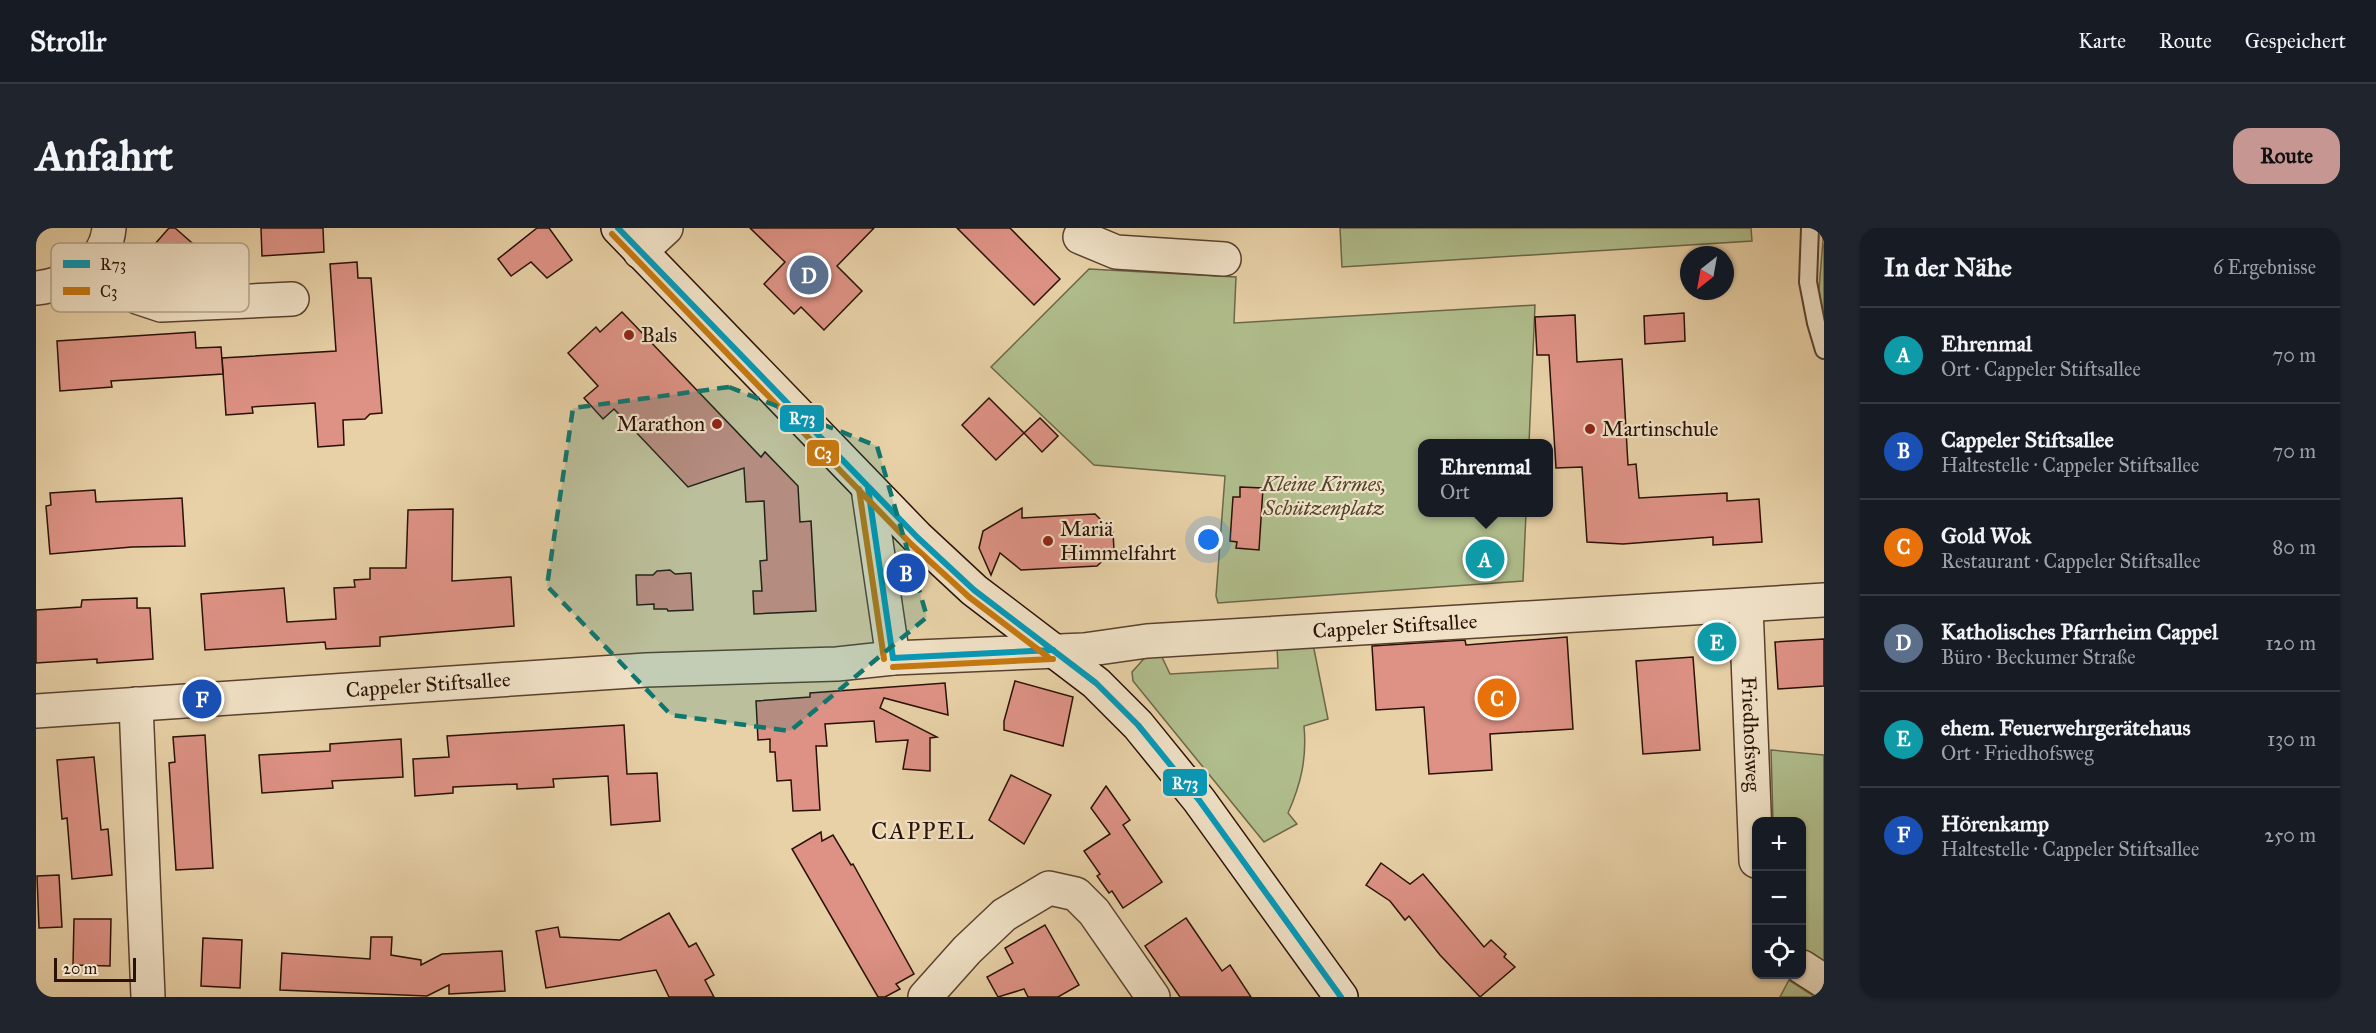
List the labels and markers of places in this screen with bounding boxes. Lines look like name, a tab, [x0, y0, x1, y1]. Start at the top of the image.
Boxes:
pin: D	[790, 252, 828, 298]
place label: Bals	[641, 322, 677, 348]
marker: Bals	[622, 328, 636, 342]
place label: Marathon	[617, 411, 705, 437]
place label: Martinschule	[1602, 416, 1719, 442]
marker: Marathon	[710, 417, 724, 431]
marker: Martinschule	[1583, 422, 1597, 436]
place label: Mariä Himmelfahrt	[1060, 516, 1177, 566]
marker: Mariä Himmelfahrt	[1041, 534, 1055, 548]
pin: A	[1466, 536, 1504, 582]
pin: B	[886, 550, 926, 596]
pin: E	[1698, 620, 1736, 664]
pin: F	[182, 676, 222, 722]
pin: C	[1478, 676, 1516, 720]

